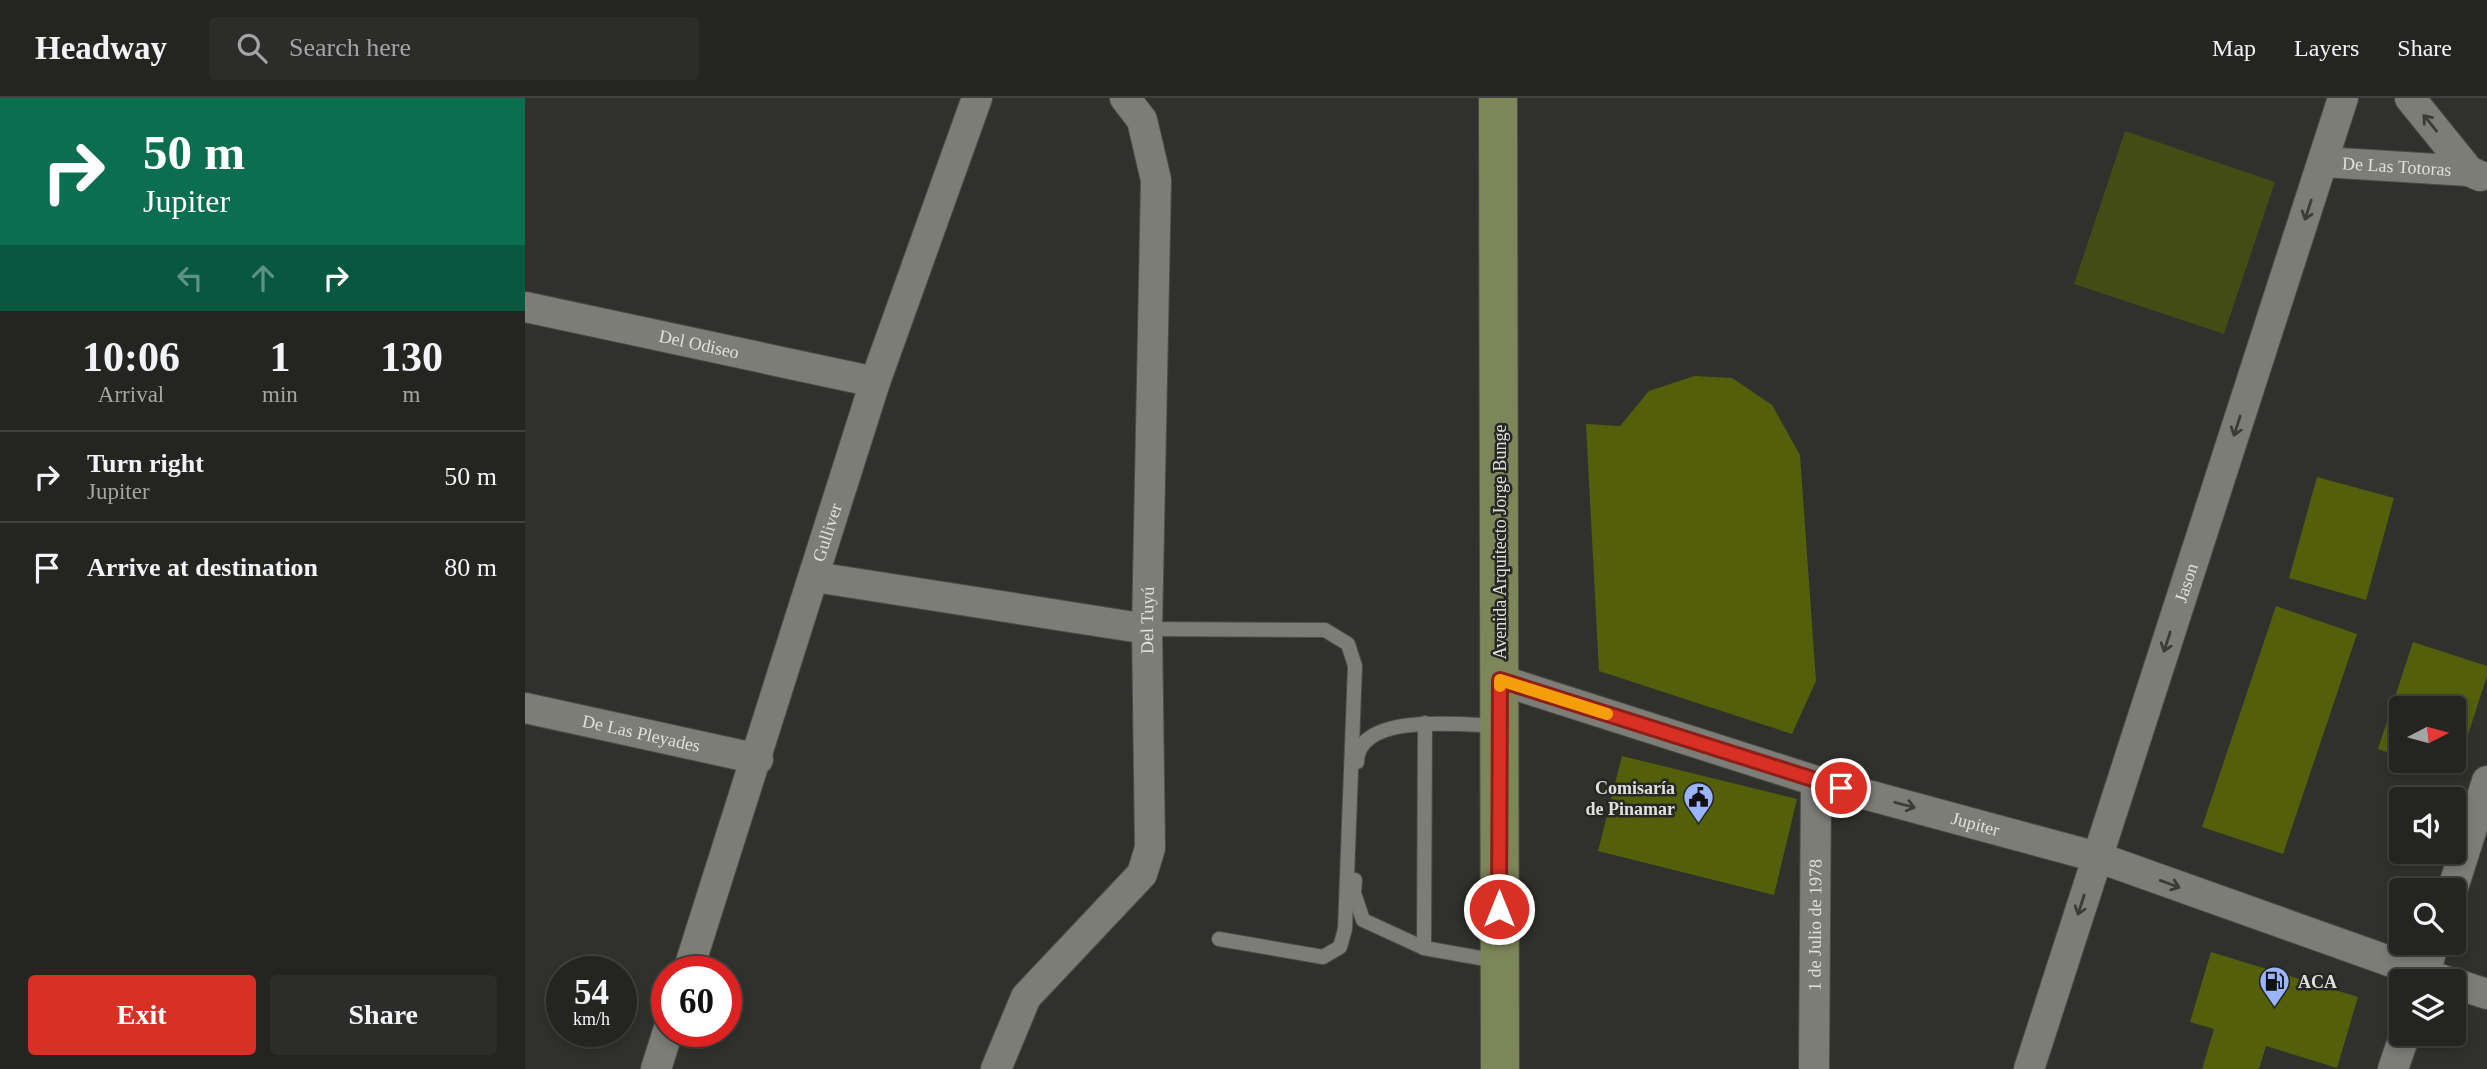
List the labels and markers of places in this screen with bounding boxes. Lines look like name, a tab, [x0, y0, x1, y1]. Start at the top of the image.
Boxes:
pin	[1811, 758, 1871, 818]
place label: Comisaría de Pinamar	[1586, 778, 1675, 819]
public building icon: Comisaría de Pinamar	[1681, 781, 1715, 825]
fuel station icon: ACA	[2258, 965, 2292, 1009]
place label: ACA	[2298, 972, 2337, 992]

